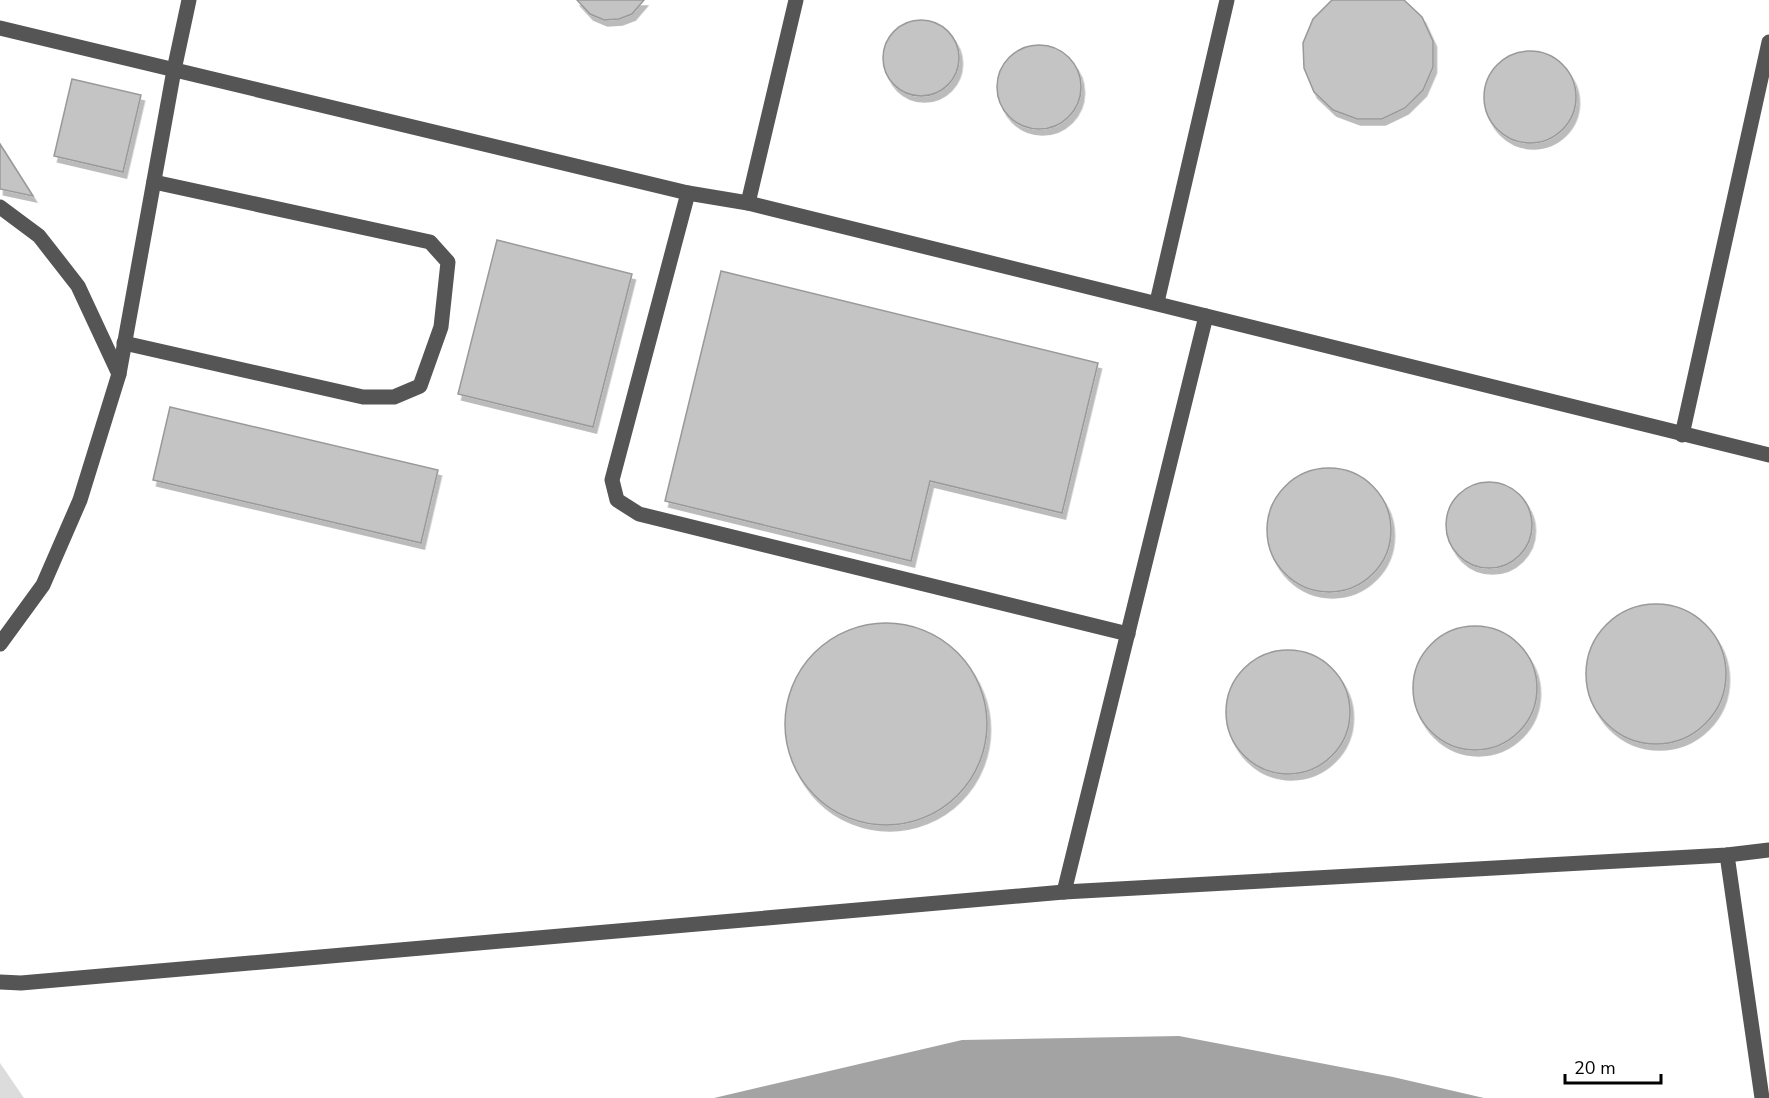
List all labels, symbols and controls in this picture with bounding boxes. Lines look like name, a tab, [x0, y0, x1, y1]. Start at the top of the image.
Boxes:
scale bar	[1565, 1047, 1661, 1085]
text: 20 m	[1574, 1056, 1616, 1080]

